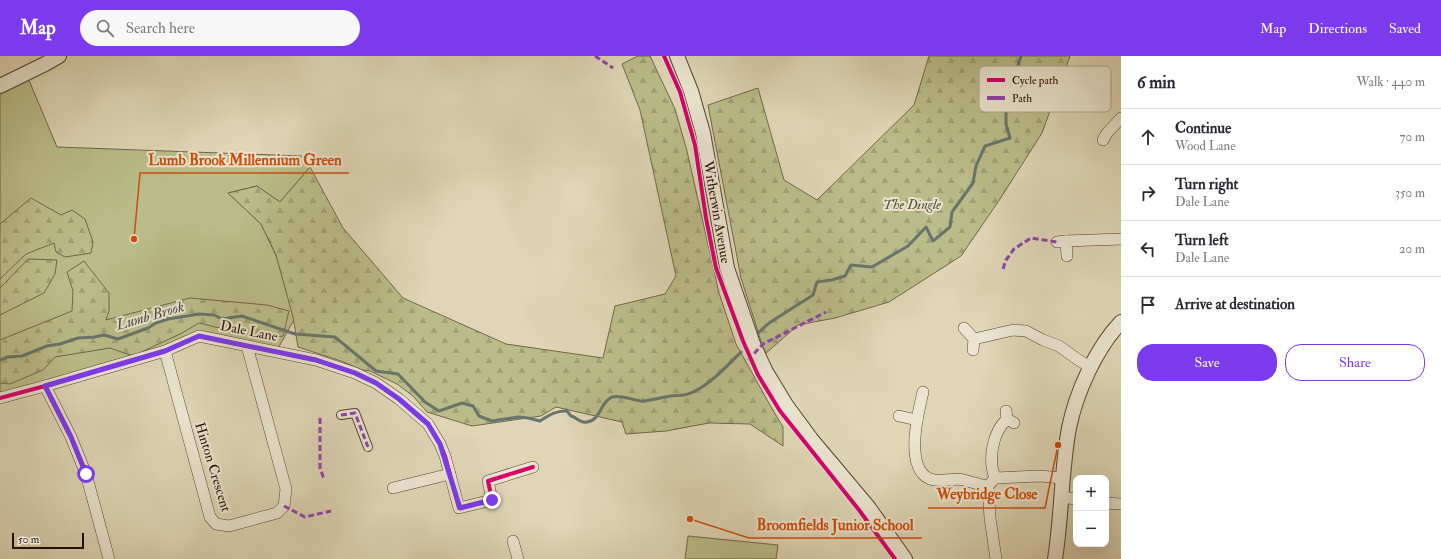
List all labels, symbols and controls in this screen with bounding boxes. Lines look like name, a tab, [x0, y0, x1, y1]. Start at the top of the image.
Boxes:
search box	[80, 10, 360, 46]
text: Map	[20, 16, 56, 40]
icon: search	[94, 17, 116, 39]
text: Search here	[126, 19, 195, 38]
text: Map	[1260, 20, 1286, 37]
text: Directions	[1308, 20, 1367, 37]
text: Saved	[1389, 20, 1421, 37]
legend	[979, 66, 1111, 112]
text: 6 min	[1137, 72, 1176, 93]
text: Cycle path	[1012, 74, 1058, 88]
text: Walk · 440 m	[1356, 74, 1425, 90]
text: Path	[1012, 92, 1032, 105]
text: Continue	[1175, 119, 1231, 138]
icon: ahead	[1137, 126, 1159, 148]
text: 70 m	[1400, 129, 1425, 145]
text: Wood Lane	[1175, 138, 1236, 154]
callout: Lumb Brook Millennium Green	[140, 146, 349, 173]
text: Lumb Brook Millennium Green	[148, 151, 342, 170]
street label: Witherwin Avenue	[699, 158, 734, 265]
text: Turn right	[1175, 175, 1238, 194]
icon: right	[1137, 182, 1159, 204]
text: 350 m	[1395, 185, 1425, 201]
text: Dale Lane	[1175, 194, 1229, 210]
park label: The Dingle	[883, 196, 941, 213]
text: Turn left	[1175, 231, 1229, 250]
icon: left	[1137, 238, 1159, 260]
text: 20 m	[1399, 241, 1425, 257]
text: Dale Lane	[1175, 250, 1229, 266]
icon: arrive	[1137, 294, 1159, 316]
text: Arrive at destination	[1175, 295, 1295, 314]
water label: Lumb Brook	[113, 297, 186, 335]
street label: Dale Lane	[219, 317, 279, 345]
button: Save	[1137, 344, 1277, 381]
button: Share	[1285, 344, 1425, 381]
street label: Hinton Crescent	[191, 420, 235, 514]
route start	[77, 465, 95, 483]
map controls	[1073, 475, 1109, 547]
button: +	[1073, 475, 1109, 511]
callout: Weybridge Close	[928, 481, 1045, 508]
text: Weybridge Close	[935, 485, 1038, 505]
route end	[483, 491, 501, 509]
callout: Broomfields Junior School	[749, 511, 922, 538]
button: −	[1073, 511, 1109, 547]
text: Broomfields Junior School	[757, 516, 914, 536]
scale bar	[12, 531, 84, 550]
text: 50 m	[18, 533, 39, 546]

